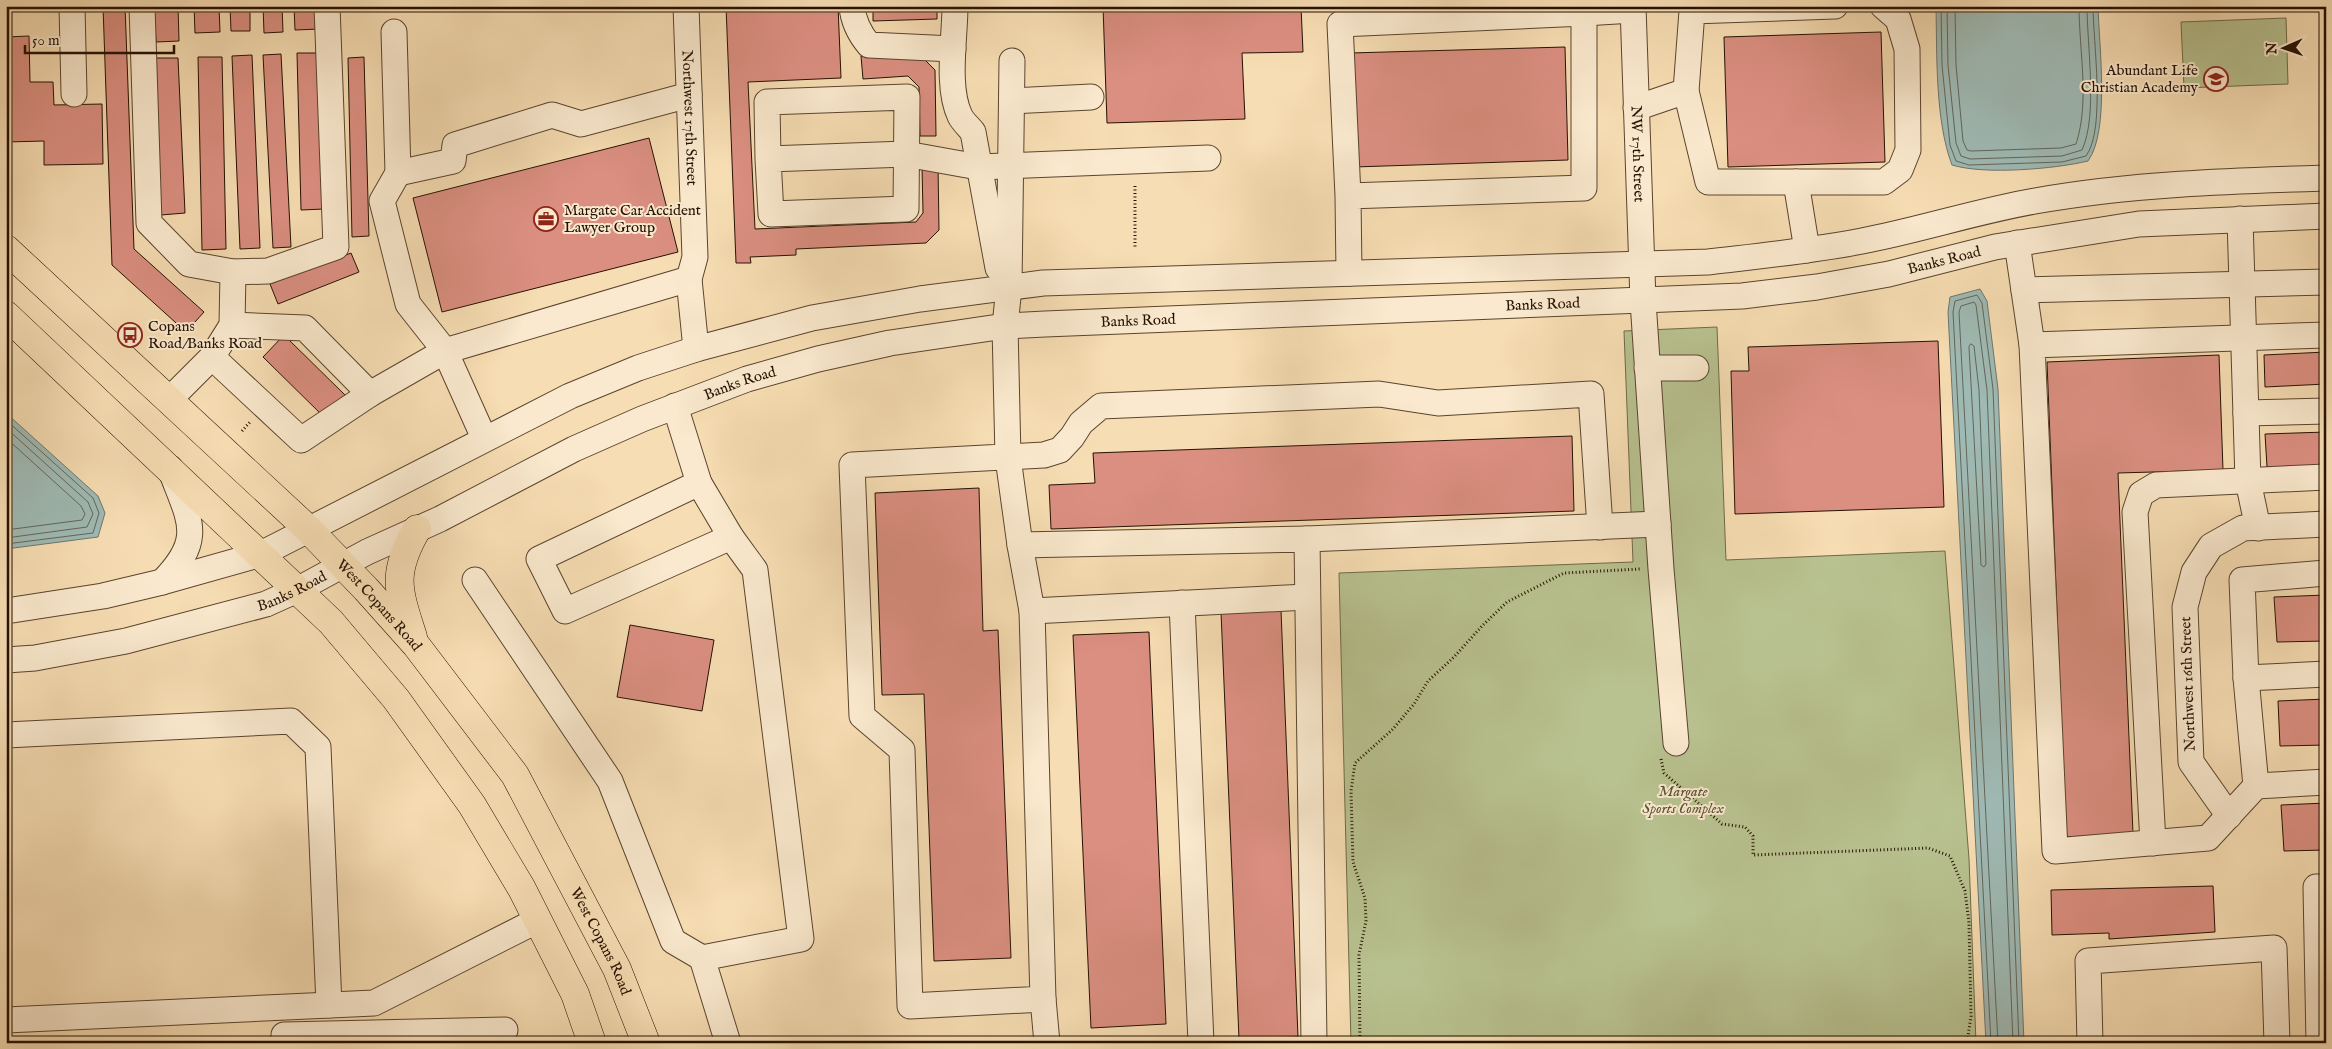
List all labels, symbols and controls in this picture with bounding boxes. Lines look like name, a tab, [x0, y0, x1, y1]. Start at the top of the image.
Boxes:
scale bar	[25, 22, 174, 54]
north arrow	[2260, 22, 2310, 72]
text: 50 m	[32, 31, 60, 50]
text: N	[2263, 42, 2281, 56]
street label: Northwest 17th Street	[678, 50, 702, 186]
place label: Abundant Life Christian Academy	[2081, 61, 2199, 97]
school or university icon: Abundant Life Christian Academy	[2203, 66, 2229, 92]
street label: NW 17th Street	[1627, 105, 1649, 203]
place label: Margate Car Accident Lawyer Group	[564, 201, 701, 237]
office icon: Margate Car Accident Lawyer Group	[533, 206, 559, 232]
street label: Banks Road	[1905, 241, 1984, 278]
street label: Banks Road	[1505, 293, 1582, 315]
street label: Banks Road	[1100, 309, 1177, 331]
place label: Copans Road/Banks Road	[148, 317, 263, 353]
bus stop icon: Copans Road/Banks Road	[117, 322, 143, 348]
street label: Banks Road	[701, 362, 779, 404]
street label: West Copans Road	[333, 555, 427, 655]
street label: Banks Road	[255, 566, 331, 615]
street label: Northwest 16th Street	[2176, 616, 2200, 752]
park label: Margate Sports Complex	[1642, 782, 1725, 818]
street label: West Copans Road	[566, 884, 636, 999]

